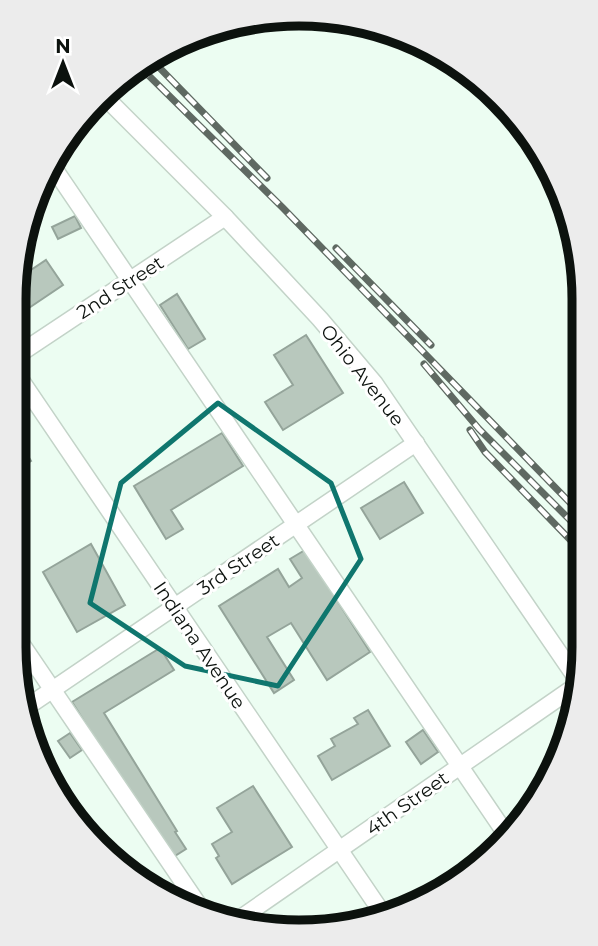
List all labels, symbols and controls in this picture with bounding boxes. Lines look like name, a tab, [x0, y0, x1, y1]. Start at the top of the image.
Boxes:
north arrow	[28, 28, 98, 98]
text: N	[55, 35, 71, 58]
street label: 2nd Street	[73, 251, 168, 324]
street label: Ohio Avenue	[316, 320, 409, 431]
street label: 3rd Street	[193, 529, 284, 600]
street label: Indiana Avenue	[149, 577, 251, 713]
street label: 4th Street	[362, 766, 453, 840]

